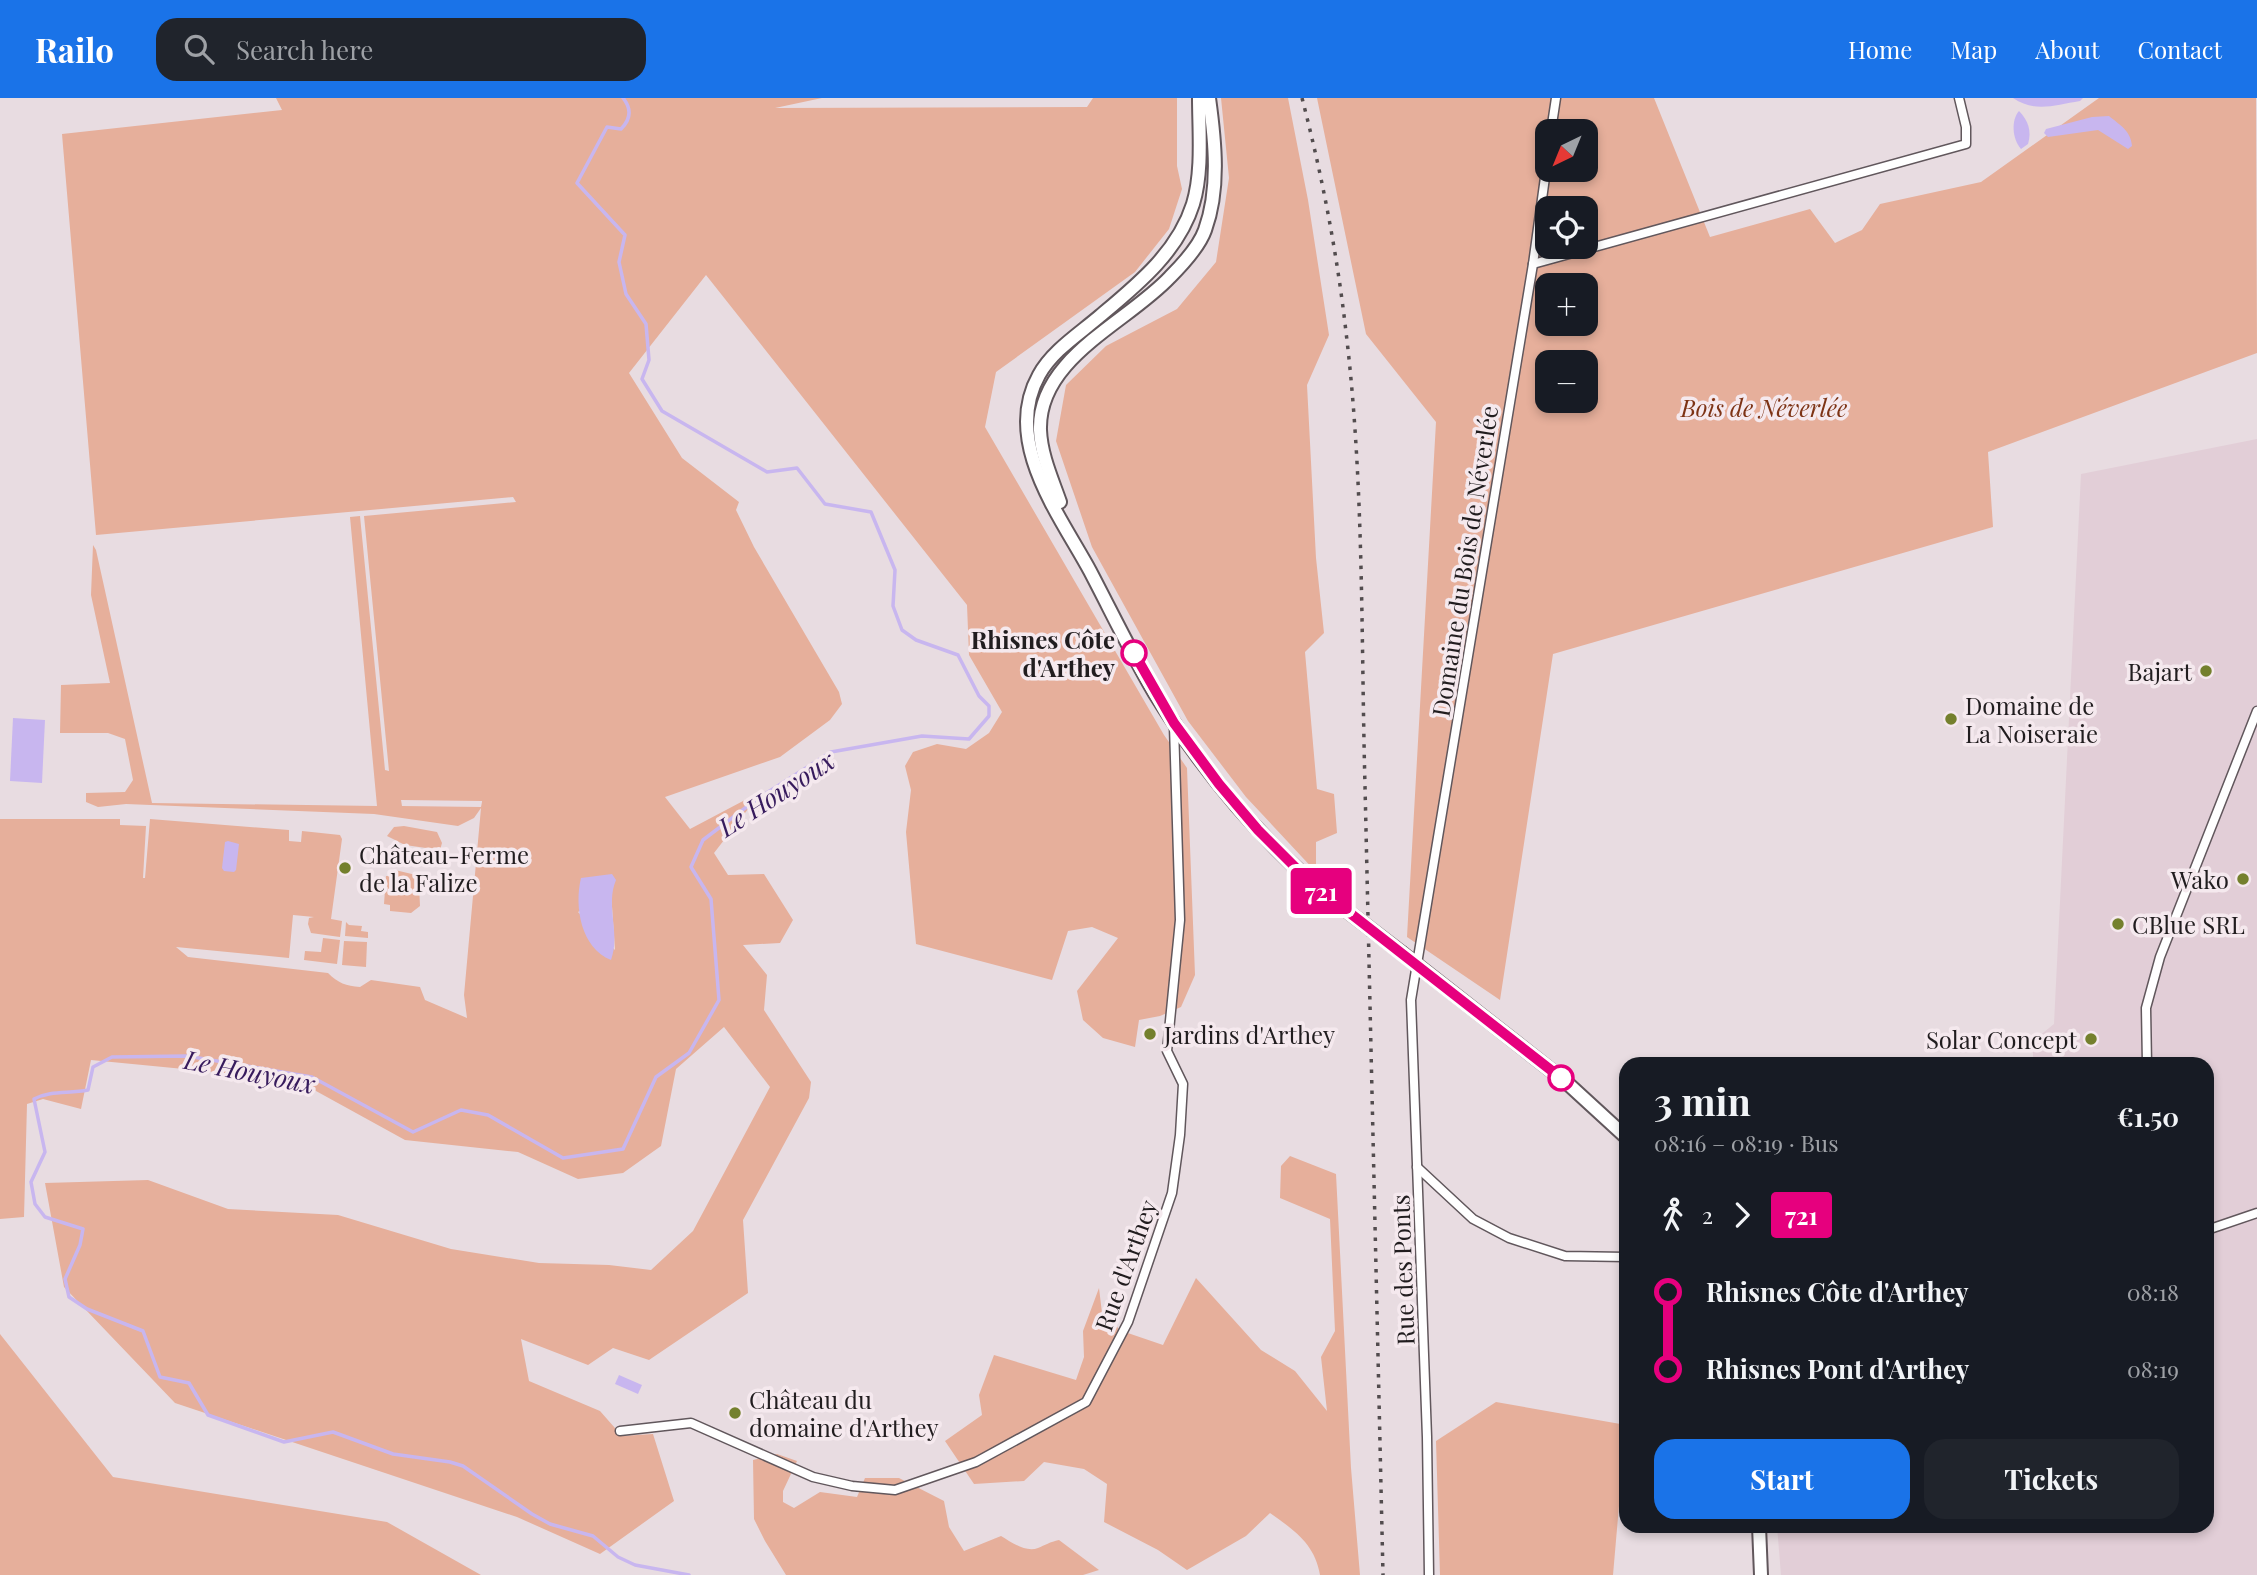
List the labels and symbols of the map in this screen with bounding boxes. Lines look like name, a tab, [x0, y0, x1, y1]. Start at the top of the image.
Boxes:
north arrow	[1535, 119, 1598, 182]
park label: Bois de Néverlée	[1680, 391, 1847, 423]
street label: Domaine du Bois de Néverlée	[1424, 403, 1504, 719]
place label: Rhisnes Côte d'Arthey	[971, 623, 1116, 683]
marker: Rhisnes Côte d'Arthey	[1121, 640, 1147, 666]
place label: Bajart	[2128, 655, 2192, 687]
marker: Bajart	[2198, 663, 2214, 679]
place label: Domaine de La Noiseraie	[1965, 689, 2098, 749]
marker: Domaine de La Noiseraie	[1943, 711, 1959, 727]
water label: Le Houyoux	[710, 742, 842, 844]
place label: Château-Ferme de la Falize	[359, 838, 529, 898]
marker: Château-Ferme de la Falize	[337, 860, 353, 876]
place label: Wako	[2170, 863, 2229, 895]
line badge: 721	[1281, 868, 1361, 914]
marker: Wako	[2235, 871, 2251, 887]
place label: CBlue SRL	[2132, 908, 2245, 940]
marker: CBlue SRL	[2110, 916, 2126, 932]
place label: Jardins d'Arthey	[1163, 1018, 1335, 1050]
place label: Solar Concept	[1926, 1023, 2077, 1055]
marker: Jardins d'Arthey	[1142, 1026, 1158, 1042]
marker: Solar Concept	[2083, 1031, 2099, 1047]
water label: Le Houyoux	[180, 1041, 319, 1101]
unlabelled marker	[1548, 1065, 1574, 1091]
street label: Rue des Ponts	[1383, 1194, 1421, 1346]
street label: Rue d'Arthey	[1086, 1195, 1164, 1335]
place label: Château du domaine d'Arthey	[749, 1383, 938, 1443]
marker: Château du domaine d'Arthey	[727, 1405, 743, 1421]

